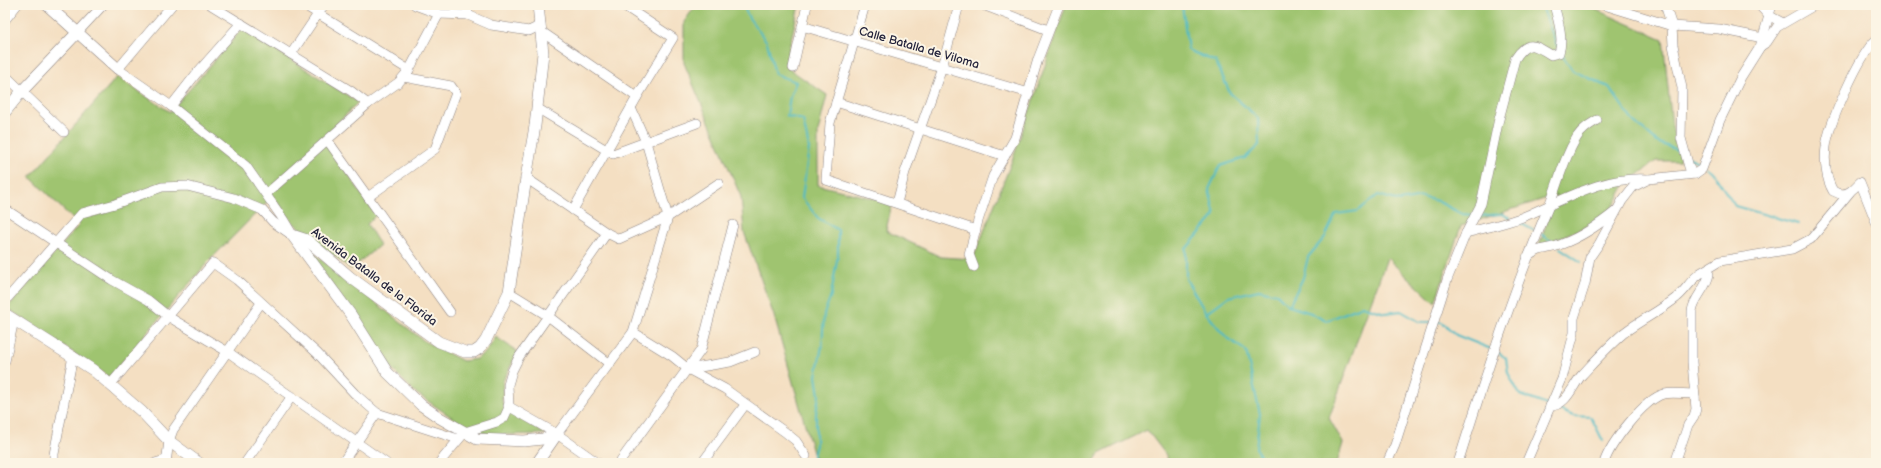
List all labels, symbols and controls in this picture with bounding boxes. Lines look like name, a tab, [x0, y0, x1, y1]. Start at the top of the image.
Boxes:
street label: Calle Batalla de Viloma	[857, 24, 981, 72]
street label: Avenida Batalla de la Florida	[308, 225, 440, 329]

